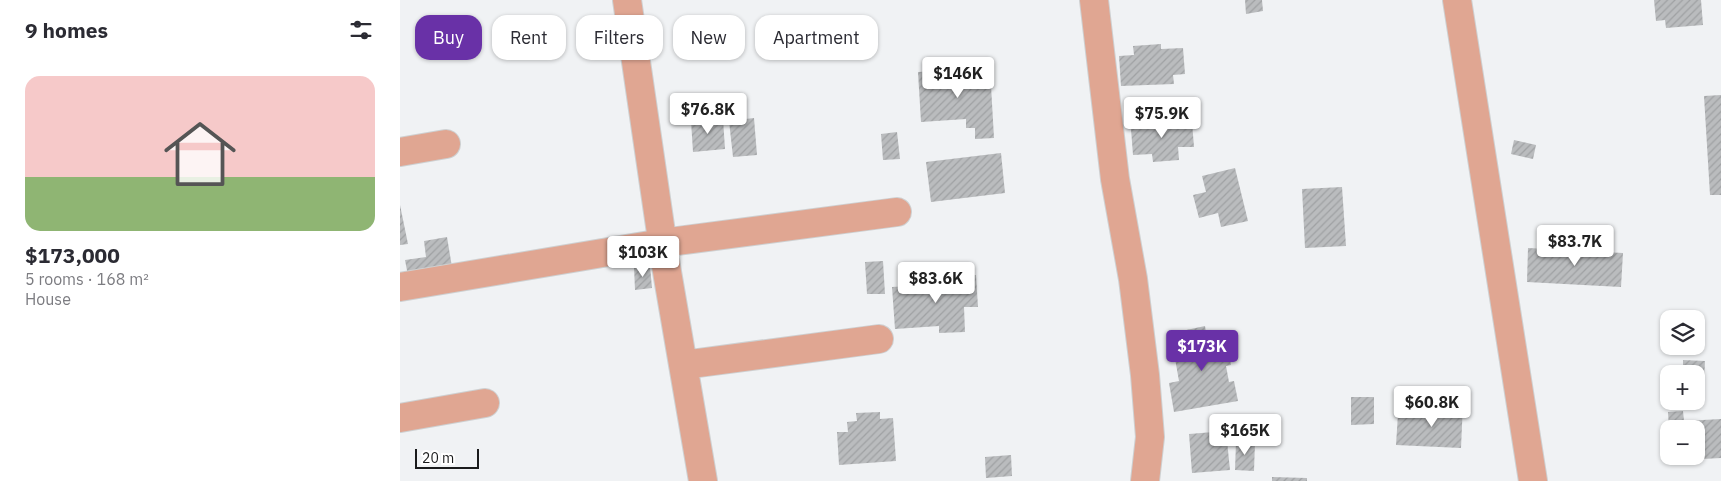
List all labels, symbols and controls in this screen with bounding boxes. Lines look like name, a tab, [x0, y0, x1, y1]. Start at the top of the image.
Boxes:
chip: Buy	[415, 15, 482, 60]
chip: Rent	[492, 15, 566, 60]
chip: Filters	[576, 15, 663, 60]
chip: New	[673, 15, 745, 60]
chip: Apartment	[755, 15, 878, 60]
text: 9 homes	[25, 16, 108, 44]
icon: filters	[347, 16, 375, 44]
pin: $146K	[923, 56, 993, 99]
text: $146K	[933, 63, 983, 83]
pin: $76.8K	[667, 92, 749, 135]
pin: $75.9K	[1121, 96, 1203, 139]
text: $76.8K	[681, 99, 735, 119]
text: $75.9K	[1135, 103, 1189, 123]
icon: home	[155, 109, 245, 199]
pin: $83.7K	[1534, 224, 1616, 267]
text: $83.7K	[1548, 231, 1602, 251]
pin: $103K	[608, 236, 678, 278]
text: $173,000	[25, 241, 120, 269]
text: $103K	[618, 242, 668, 262]
pin: $83.6K	[895, 262, 977, 304]
text: $83.6K	[909, 268, 963, 288]
text: 5 rooms · 168 m²	[25, 269, 149, 289]
text: House	[25, 289, 71, 309]
map controls	[1660, 310, 1705, 465]
button: layers	[1660, 310, 1705, 355]
pin: $173K	[1167, 330, 1237, 372]
text: $173K	[1177, 336, 1227, 356]
button: +	[1660, 365, 1705, 410]
pin: $60.8K	[1391, 386, 1473, 428]
text: $60.8K	[1405, 392, 1459, 412]
pin: $165K	[1210, 414, 1280, 456]
text: $165K	[1220, 420, 1270, 440]
button: −	[1660, 420, 1705, 465]
scale bar	[415, 446, 479, 469]
text: 20 m	[422, 449, 454, 467]

